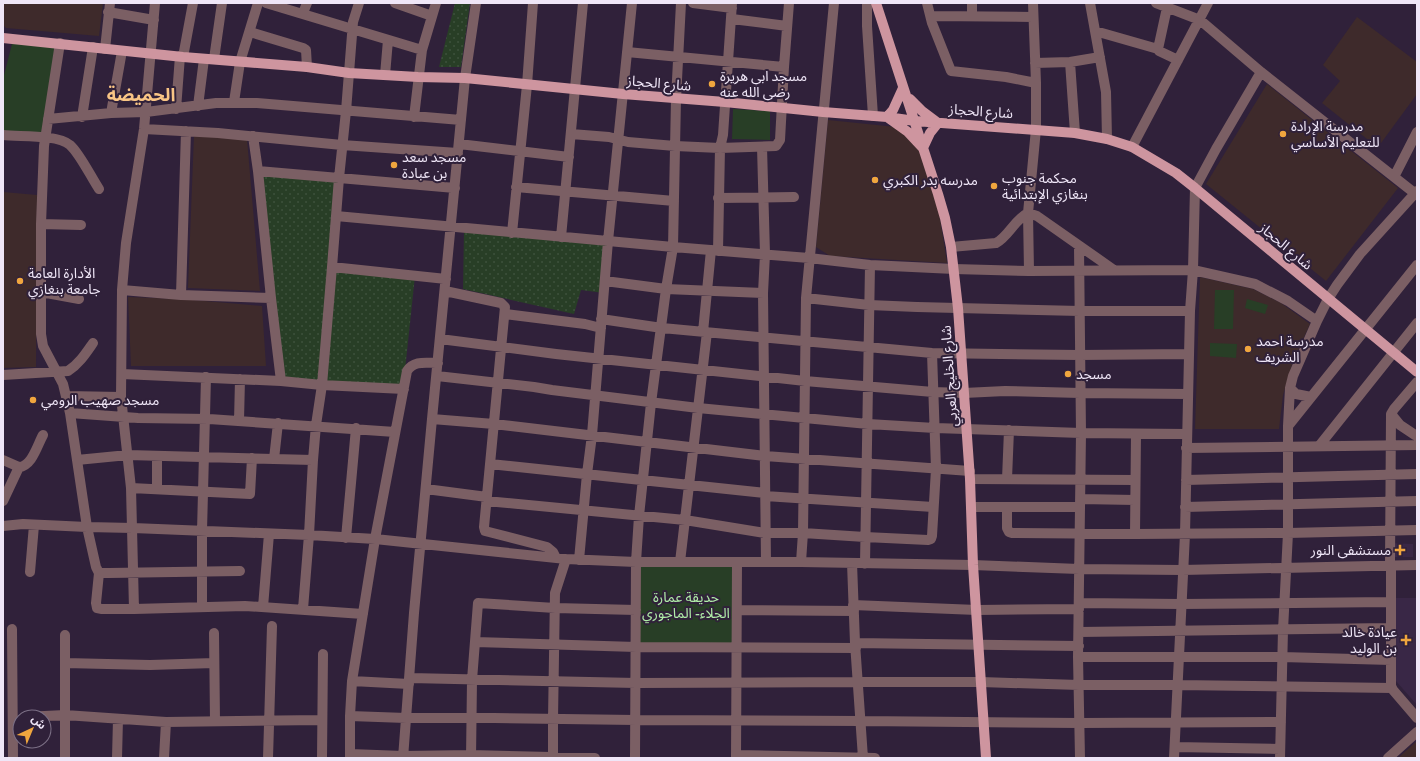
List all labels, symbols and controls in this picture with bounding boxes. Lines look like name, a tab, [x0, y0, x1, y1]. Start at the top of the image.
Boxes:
place label: مسجد ابي هريرة رضى الله عنه	[720, 68, 807, 101]
street label: شارع الحجاز	[625, 72, 692, 97]
marker: مسجد ابي هريرة رضى الله عنه	[707, 79, 717, 89]
district label: الحميضة	[107, 84, 175, 106]
street label: شارع الحجاز	[947, 101, 1014, 124]
place label: مدرسة الإرادة للتعليم الأساسي	[1291, 118, 1380, 153]
marker: مدرسة الإرادة للتعليم الأساسي	[1278, 129, 1288, 139]
place label: مسجد سعد بن عبادة	[402, 149, 466, 182]
marker: مسجد سعد بن عبادة	[389, 160, 399, 170]
place label: محكمة جنوب بنغازي الإبتدائية	[1002, 170, 1088, 205]
place label: مدرسه بدر الكبري	[883, 172, 978, 191]
marker: مدرسه بدر الكبري	[870, 175, 880, 185]
marker: محكمة جنوب بنغازي الإبتدائية	[989, 181, 999, 191]
street label: شارع الحجاز	[1254, 219, 1316, 275]
place label: الأدارة العامة جامعة بنغازي	[28, 265, 101, 300]
marker: الأدارة العامة جامعة بنغازي	[15, 276, 25, 286]
street label: شارع الخليج العربي	[937, 325, 964, 427]
place label: مدرسة احمد الشريف	[1256, 333, 1324, 366]
marker: مدرسة احمد الشريف	[1243, 344, 1253, 354]
place label: مسجد	[1076, 366, 1112, 383]
marker: مسجد	[1063, 369, 1073, 379]
place label: مسجد صهيب الرومي	[41, 392, 159, 411]
marker: مسجد صهيب الرومي	[28, 395, 38, 405]
place label: مستشفى النور	[1310, 542, 1391, 559]
marker: مستشفى النور	[1394, 544, 1406, 556]
park label: حديقة عمارة الجلاء- الماجوري	[642, 589, 730, 624]
place label: عيادة خالد بن الوليد	[1342, 624, 1397, 657]
marker: عيادة خالد بن الوليد	[1400, 634, 1412, 646]
north arrow	[12, 709, 52, 749]
text: ش	[29, 712, 49, 732]

